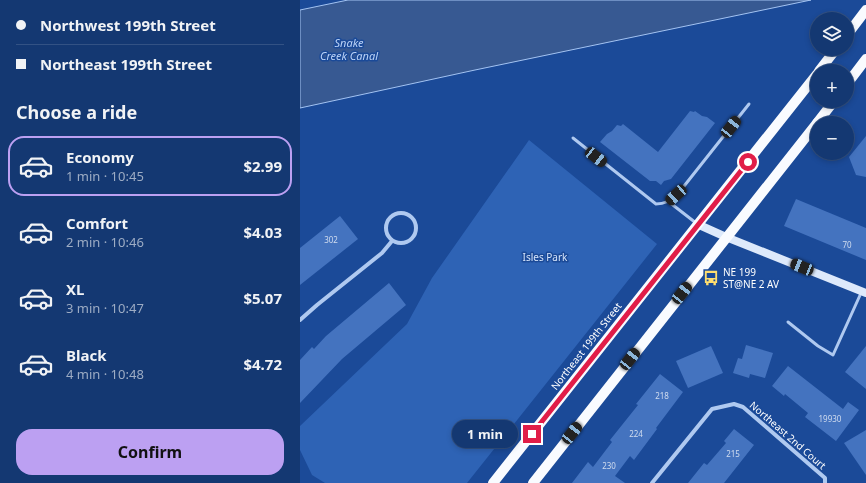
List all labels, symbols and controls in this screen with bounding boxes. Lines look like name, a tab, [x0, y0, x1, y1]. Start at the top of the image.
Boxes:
map controls	[810, 12, 854, 160]
button: layers	[810, 12, 854, 56]
text: Northwest 199th Street	[40, 15, 216, 35]
water label: Snake Creek Canal	[320, 35, 379, 63]
text: Northeast 199th Street	[40, 54, 212, 74]
button: +	[810, 64, 854, 108]
text: Choose a ride	[16, 100, 137, 124]
car	[719, 114, 743, 140]
button: −	[810, 116, 854, 160]
car	[583, 145, 609, 169]
text: Economy	[66, 147, 134, 167]
icon: car	[18, 148, 54, 184]
route start	[739, 153, 757, 171]
text: $2.99	[243, 156, 282, 176]
text: 1 min · 10:45	[66, 167, 144, 185]
car	[663, 183, 689, 207]
text: Comfort	[66, 213, 128, 233]
icon: car	[18, 214, 54, 250]
text: $4.03	[243, 222, 282, 242]
text: 2 min · 10:46	[66, 233, 144, 251]
house number: 302	[324, 234, 338, 245]
house number: 70	[842, 239, 852, 250]
park label: Isles Park	[523, 250, 568, 264]
car	[789, 257, 815, 277]
place label: NE 199 ST@NE 2 AV	[723, 265, 779, 291]
bus stop icon: NE 199 ST@NE 2 AV	[702, 269, 720, 287]
text: XL	[66, 279, 84, 299]
icon: car	[18, 280, 54, 316]
car	[670, 280, 694, 306]
text: $5.07	[243, 288, 282, 308]
text: 3 min · 10:47	[66, 299, 144, 317]
street label: Northeast 199th Street	[547, 299, 625, 393]
text: Black	[66, 345, 106, 365]
icon: car	[18, 346, 54, 382]
car	[618, 346, 642, 372]
text: $4.72	[243, 354, 282, 374]
text: 4 min · 10:48	[66, 365, 144, 383]
house number: 218	[655, 390, 669, 401]
street label: Northeast 2nd Court	[747, 398, 829, 472]
house number: 19930	[819, 413, 842, 424]
callout: 1 min	[452, 420, 518, 448]
car	[560, 420, 584, 446]
text: 1 min	[467, 425, 503, 443]
route end	[523, 425, 541, 443]
house number: 224	[629, 428, 643, 439]
button: Confirm	[16, 429, 284, 475]
house number: 215	[726, 448, 740, 459]
house number: 230	[602, 460, 616, 471]

